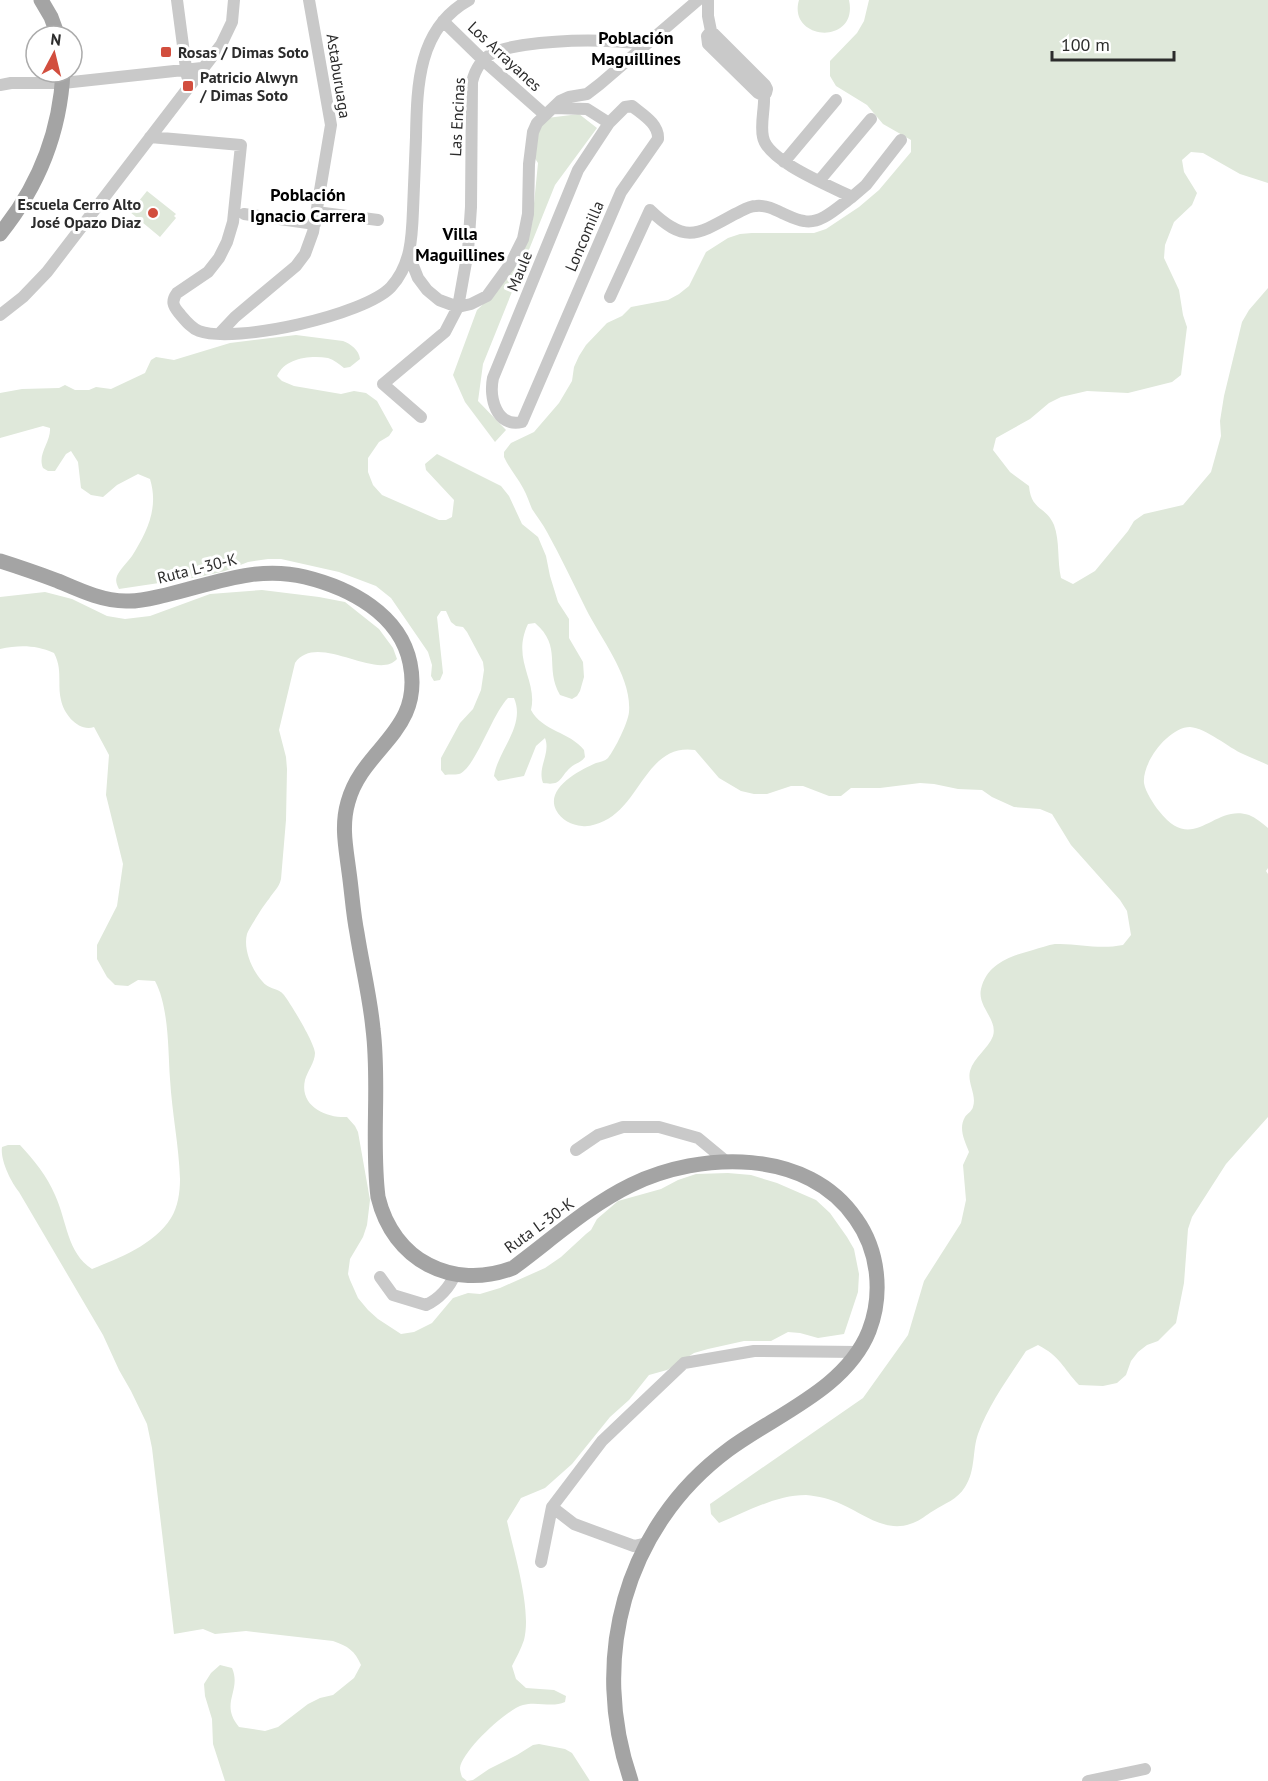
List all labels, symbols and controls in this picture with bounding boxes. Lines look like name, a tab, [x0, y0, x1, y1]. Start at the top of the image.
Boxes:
street label: Los Arrayanes	[464, 17, 546, 95]
north arrow	[24, 24, 84, 84]
scale bar	[1052, 24, 1174, 62]
district label: Población Maguillines	[591, 26, 681, 70]
text: N	[49, 29, 62, 50]
street label: Astaburuaga	[322, 32, 356, 120]
text: 100 m	[1061, 33, 1110, 56]
place label: Rosas / Dimas Soto	[178, 42, 309, 62]
marker: Rosas / Dimas Soto	[159, 45, 173, 59]
place label: Patricio Alwyn / Dimas Soto	[199, 67, 298, 105]
street label: Las Encinas	[445, 77, 469, 157]
marker: Patricio Alwyn / Dimas Soto	[181, 79, 195, 93]
district label: Población Ignacio Carrera	[250, 183, 366, 227]
place label: Escuela Cerro Alto José Opazo Diaz	[18, 194, 141, 232]
street label: Loncomilla	[560, 198, 608, 274]
marker: Escuela Cerro Alto José Opazo Diaz	[146, 206, 160, 220]
district label: Villa Maguillines	[415, 222, 505, 266]
street label: Maule	[502, 248, 536, 294]
street label: Ruta L-30-K	[155, 548, 239, 588]
street label: Ruta L-30-K	[500, 1193, 578, 1257]

